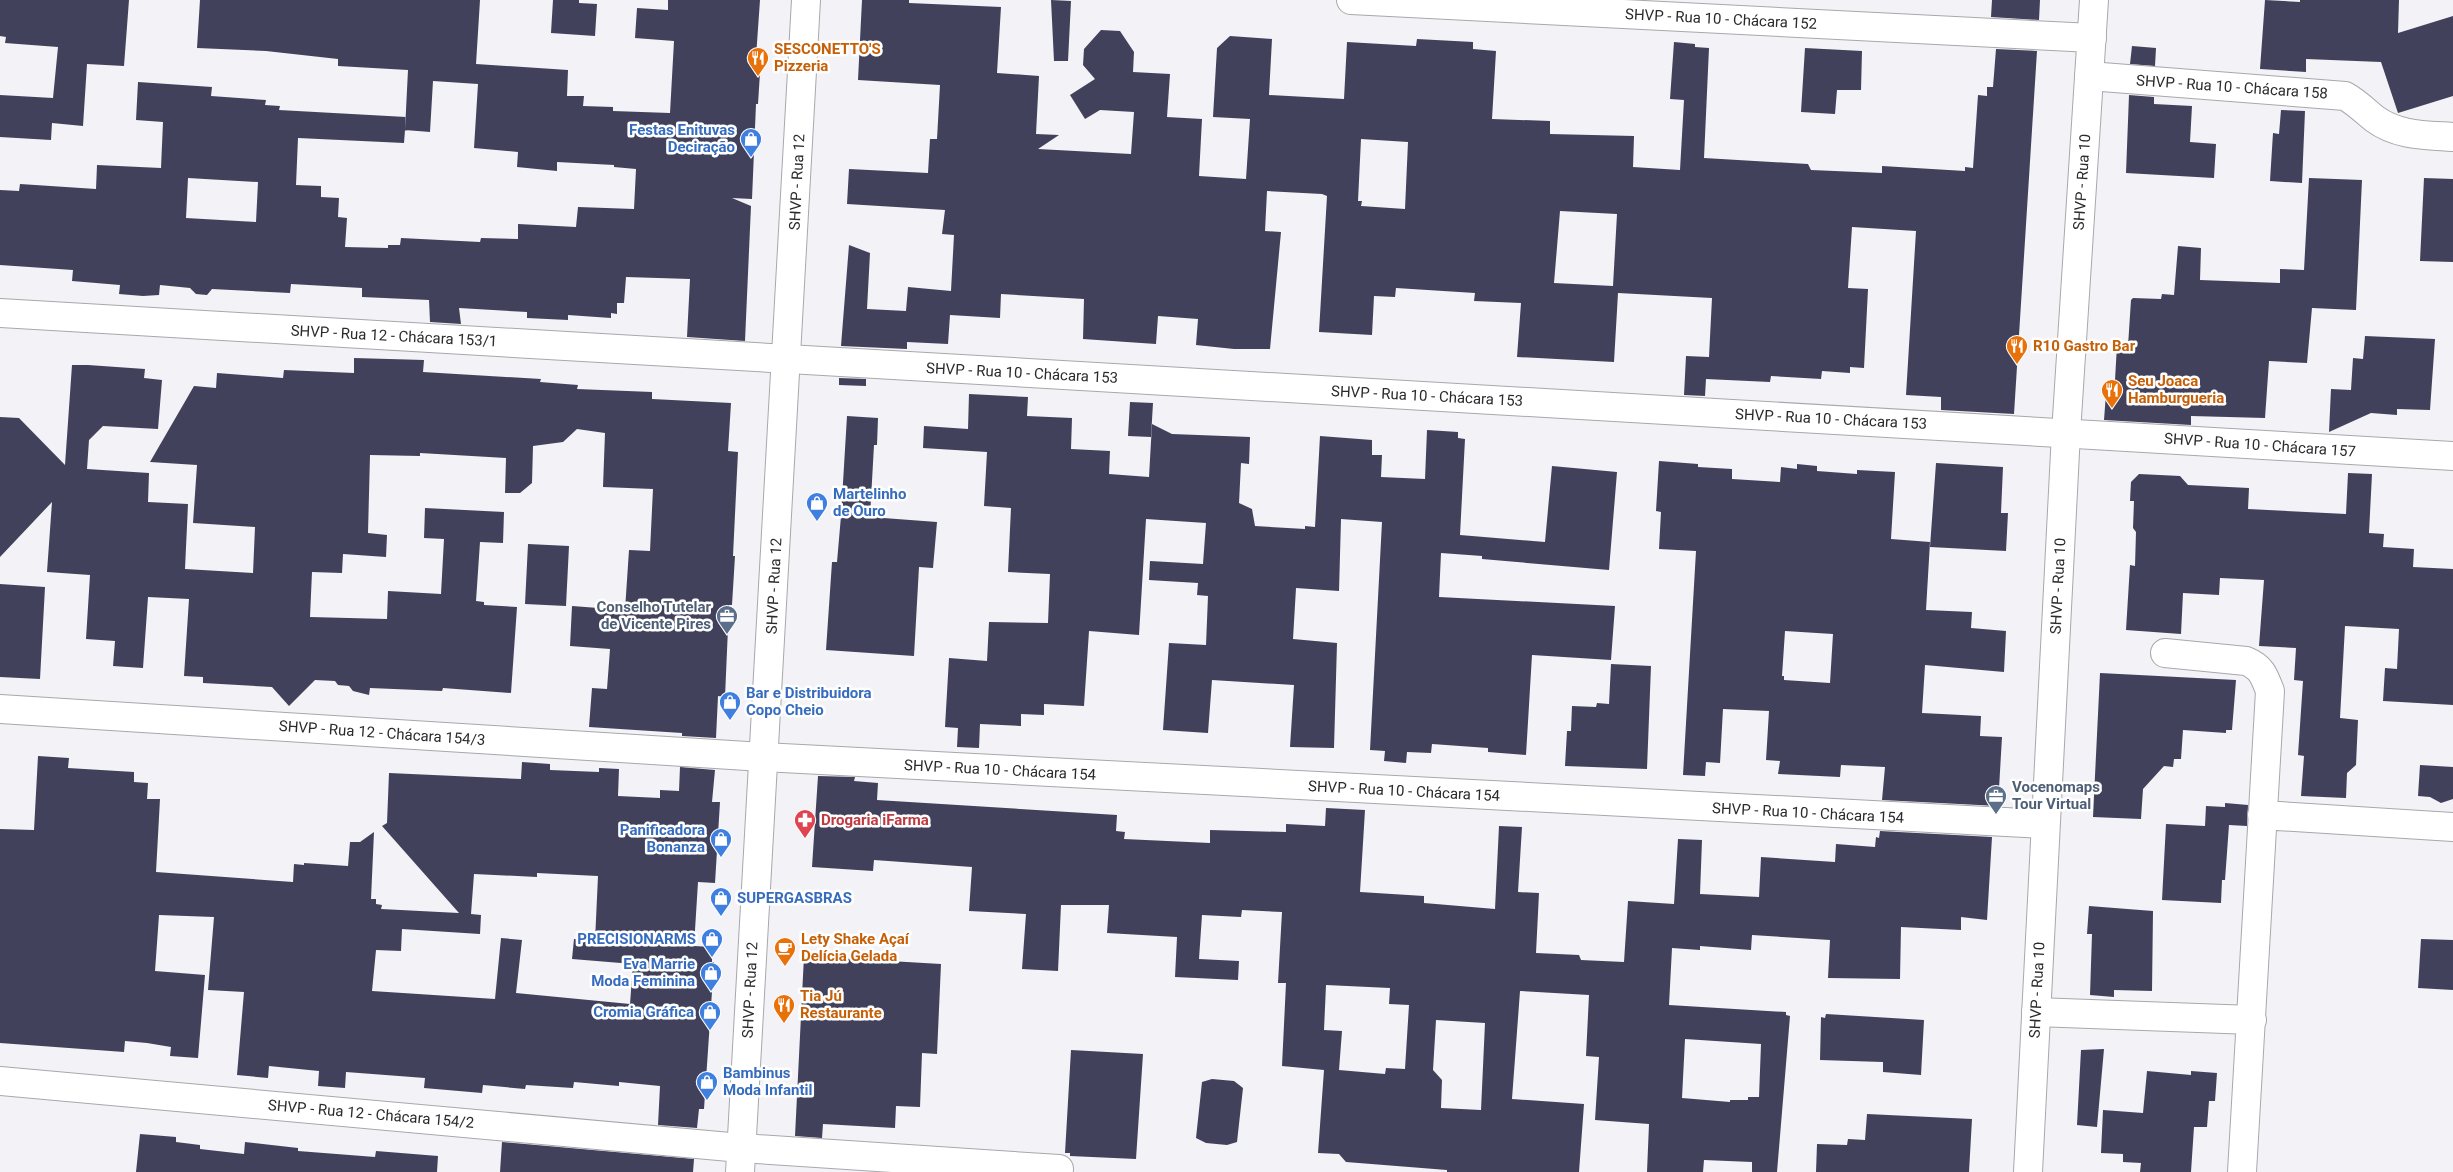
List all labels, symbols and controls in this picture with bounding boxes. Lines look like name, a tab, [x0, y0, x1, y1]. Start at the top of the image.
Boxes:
street label: SHVP - Rua 10 - Chácara 152	[1625, 5, 1817, 33]
place label: SESCONETTO'S Pizzeria	[774, 40, 881, 75]
restaurant icon: SESCONETTO'S Pizzeria	[746, 46, 770, 77]
street label: SHVP - Rua 10 - Chácara 158	[2136, 71, 2328, 103]
place label: Festas Enituvas Deciração	[629, 121, 735, 156]
shop icon: Festas Enituvas Deciração	[739, 127, 763, 158]
street label: SHVP - Rua 12	[785, 133, 809, 231]
street label: SHVP - Rua 10	[2070, 133, 2094, 231]
street label: SHVP - Rua 12 - Chácara 153/1	[290, 322, 498, 350]
restaurant icon: R10 Gastro Bar	[2005, 334, 2029, 365]
place label: R10 Gastro Bar	[2033, 337, 2136, 355]
street label: SHVP - Rua 10 - Chácara 153	[926, 359, 1118, 387]
place label: Seu Joaca Hamburgueria	[2128, 372, 2224, 407]
restaurant icon: Seu Joaca Hamburgueria	[2100, 378, 2124, 409]
street label: SHVP - Rua 10 - Chácara 153	[1331, 382, 1523, 410]
street label: SHVP - Rua 10 - Chácara 153	[1735, 405, 1927, 433]
street label: SHVP - Rua 10 - Chácara 157	[2164, 429, 2356, 461]
place label: Martelinho de Ouro	[833, 485, 906, 520]
shop icon: Martelinho de Ouro	[805, 491, 829, 522]
street label: SHVP - Rua 12	[762, 537, 786, 635]
street label: SHVP - Rua 10	[2046, 537, 2070, 635]
place label: Conselho Tutelar de Vicente Pires	[597, 598, 712, 633]
office icon: Conselho Tutelar de Vicente Pires	[715, 604, 739, 635]
place label: Bar e Distribuidora Copo Cheio	[746, 684, 872, 719]
shop icon: Bar e Distribuidora Copo Cheio	[718, 690, 742, 721]
street label: SHVP - Rua 12 - Chácara 154/3	[278, 717, 486, 749]
street label: SHVP - Rua 10 - Chácara 154	[904, 756, 1097, 784]
street label: SHVP - Rua 10 - Chácara 154	[1308, 777, 1501, 805]
place label: Vocenomaps Tour Virtual	[2012, 778, 2100, 813]
office icon: Vocenomaps Tour Virtual	[1984, 784, 2008, 815]
street label: SHVP - Rua 10 - Chácara 154	[1712, 799, 1905, 827]
pharmacy icon: Drogaria iFarma	[793, 808, 817, 839]
place label: Drogaria iFarma	[821, 811, 929, 829]
place label: Panificadora Bonanza	[620, 821, 705, 856]
shop icon: Panificadora Bonanza	[709, 827, 733, 858]
shop icon: SUPERGASBRAS	[709, 886, 733, 917]
place label: SUPERGASBRAS	[737, 889, 852, 907]
shop icon: PRECISIONARMS	[700, 927, 724, 958]
place label: PRECISIONARMS	[577, 930, 696, 948]
place label: Lety Shake Açaí Delícia Gelada	[801, 930, 910, 965]
cafe icon: Lety Shake Açaí Delícia Gelada	[773, 936, 797, 967]
street label: SHVP - Rua 12	[738, 941, 762, 1039]
street label: SHVP - Rua 10	[2025, 941, 2049, 1039]
place label: Eva Marrie Moda Feminina	[591, 955, 695, 990]
shop icon: Eva Marrie Moda Feminina	[699, 961, 723, 992]
place label: Tia Jú Restaurante	[800, 987, 882, 1022]
restaurant icon: Tia Jú Restaurante	[772, 993, 796, 1024]
shop icon: Cromia Gráfica	[698, 1000, 722, 1031]
place label: Cromia Gráfica	[593, 1003, 694, 1021]
place label: Bambinus Moda Infantil	[723, 1064, 812, 1099]
shop icon: Bambinus Moda Infantil	[695, 1070, 719, 1101]
street label: SHVP - Rua 12 - Chácara 154/2	[267, 1096, 475, 1132]

